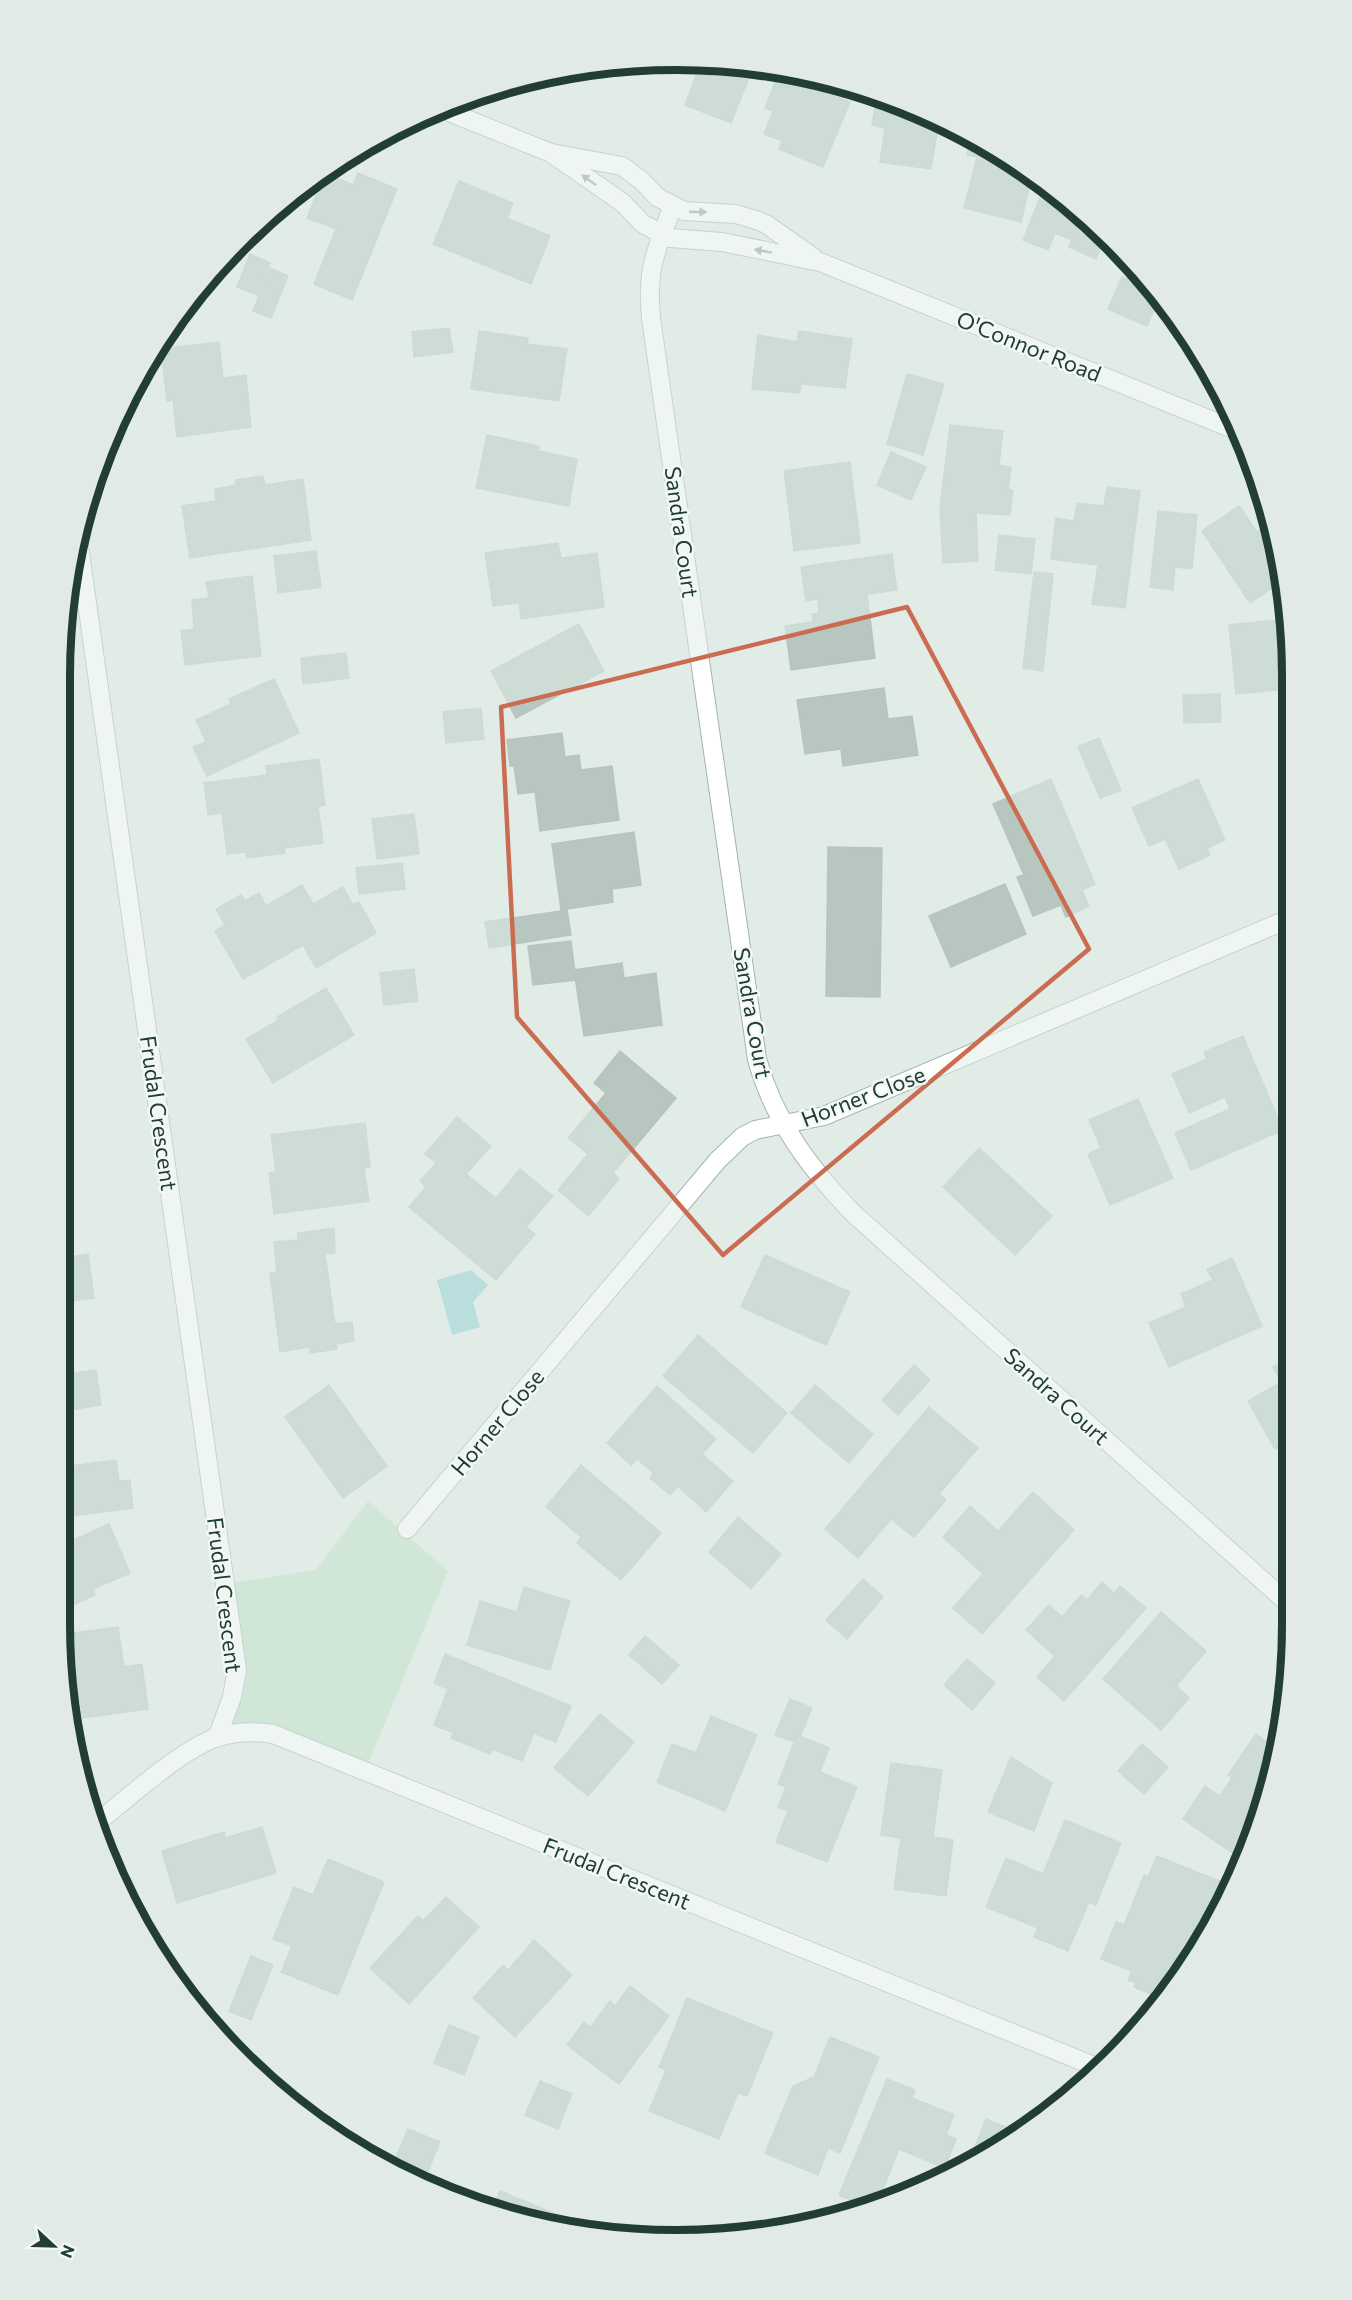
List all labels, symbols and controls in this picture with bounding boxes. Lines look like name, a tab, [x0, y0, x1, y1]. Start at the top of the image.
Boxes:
one-way arrow	[581, 174, 597, 186]
one-way arrow	[689, 208, 708, 217]
one-way arrow	[753, 246, 772, 255]
street label: O'Connor Road	[953, 305, 1105, 387]
street label: Sandra Court	[659, 465, 705, 599]
street label: Sandra Court	[728, 945, 778, 1081]
street label: Frudal Crescent	[135, 1034, 183, 1192]
street label: Horner Close	[797, 1060, 929, 1132]
street label: Sandra Court	[999, 1342, 1115, 1450]
street label: Horner Close	[445, 1363, 549, 1481]
street label: Frudal Crescent	[202, 1516, 248, 1674]
street label: Frudal Crescent	[539, 1831, 695, 1915]
north arrow	[24, 2216, 84, 2276]
text: N	[57, 2243, 79, 2261]

